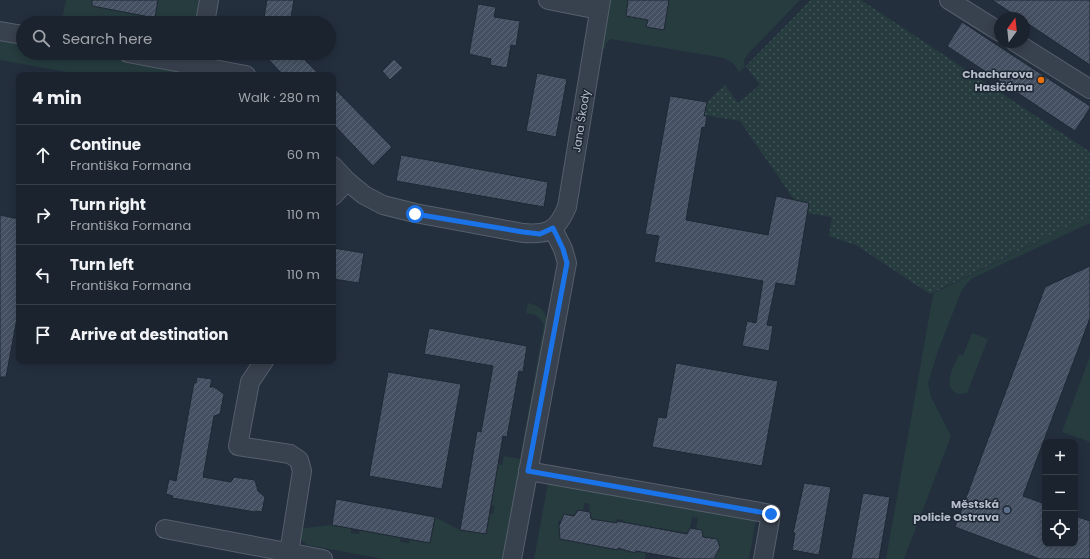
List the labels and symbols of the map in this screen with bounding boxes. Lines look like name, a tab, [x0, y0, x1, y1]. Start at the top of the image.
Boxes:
north arrow	[994, 12, 1030, 48]
place label: Chacharova Hasičárna	[962, 66, 1033, 95]
marker: Chacharova Hasičárna	[1036, 75, 1046, 85]
street label: Jana Škody	[568, 88, 594, 154]
route start	[406, 205, 424, 223]
place label: Městská policie Ostrava	[913, 496, 999, 525]
route end	[762, 505, 780, 523]
marker: Městská policie Ostrava	[1002, 505, 1012, 515]

